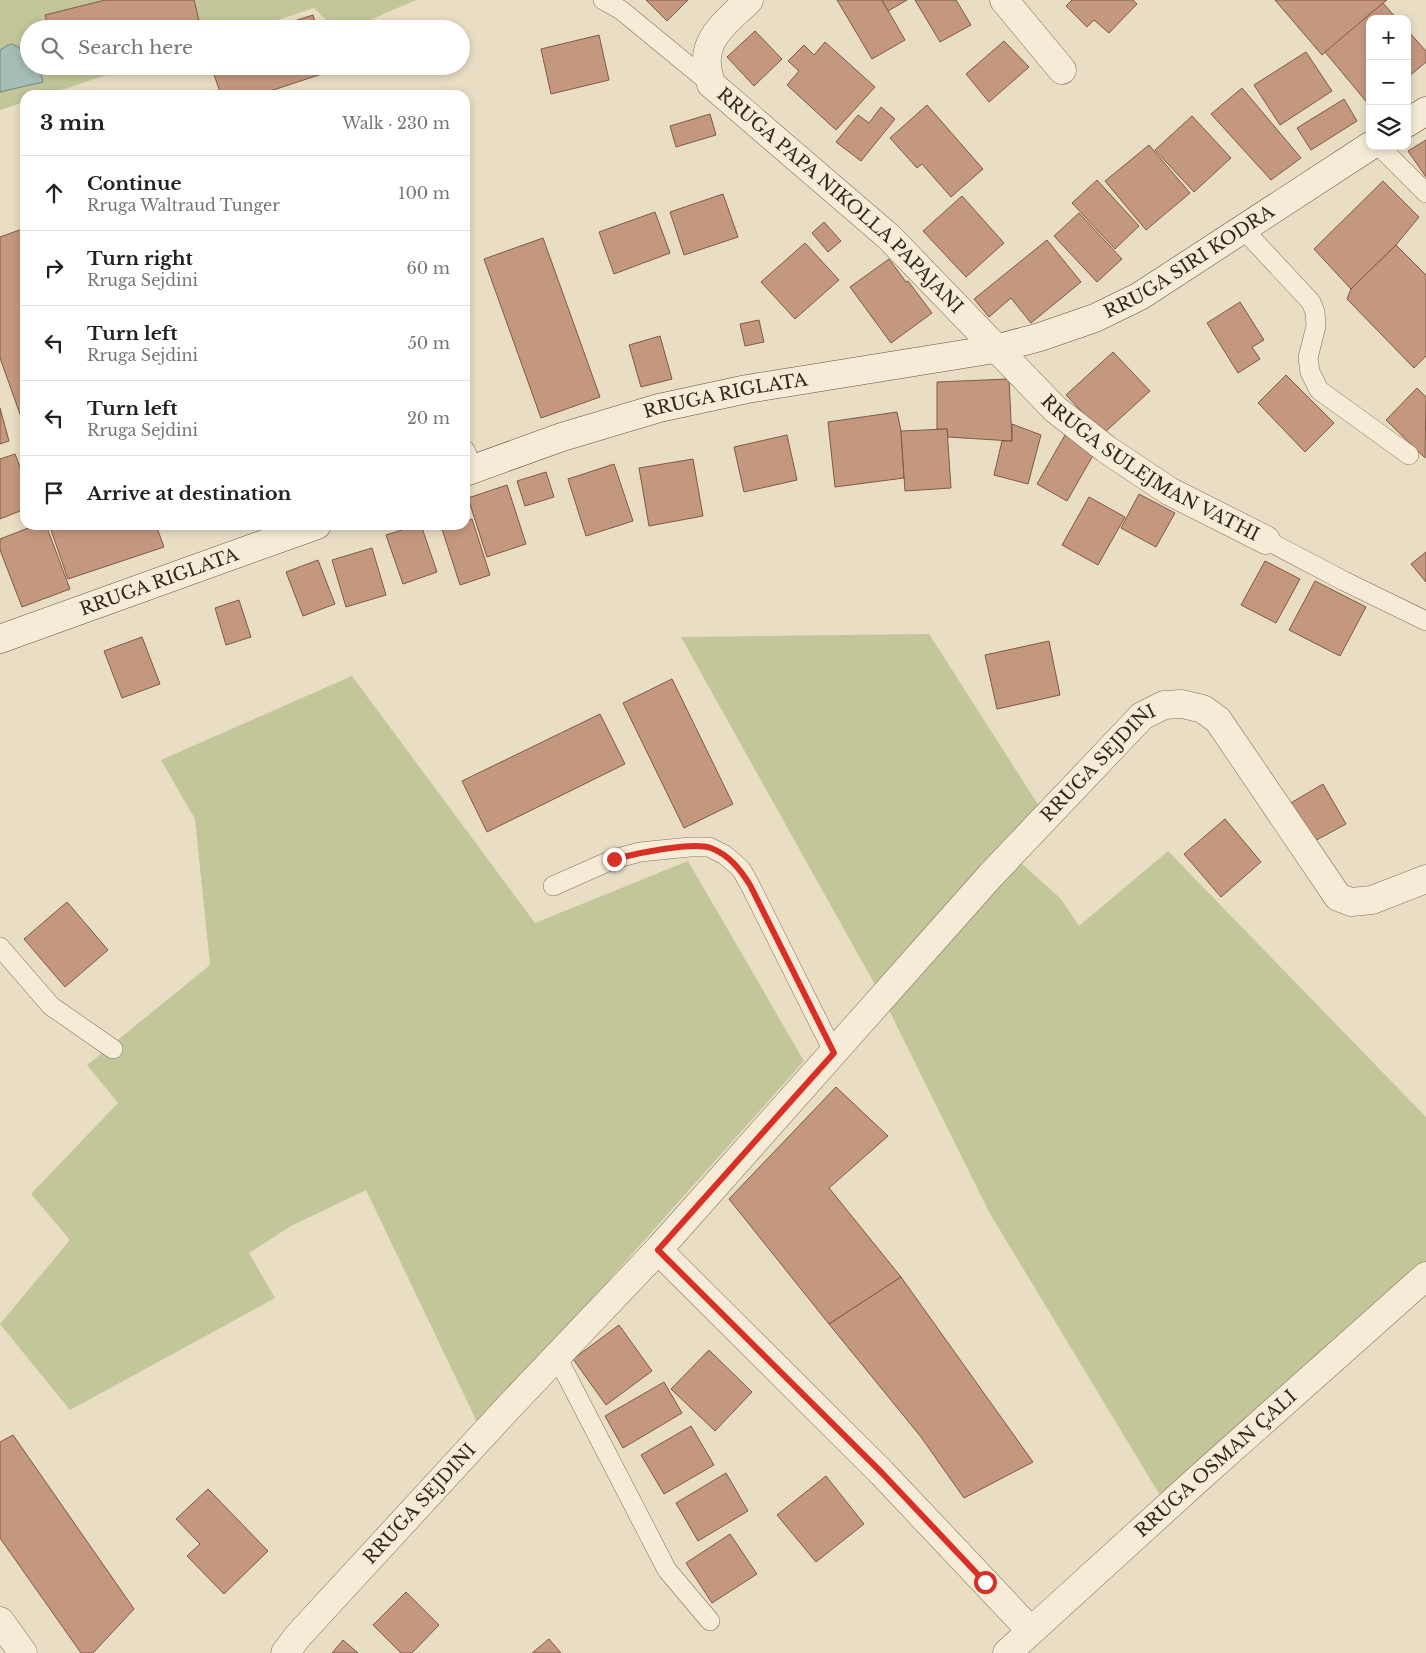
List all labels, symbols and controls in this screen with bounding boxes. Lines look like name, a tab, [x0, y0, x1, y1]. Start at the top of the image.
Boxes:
map controls	[1366, 15, 1411, 150]
button: +	[1366, 15, 1411, 60]
search box	[20, 20, 470, 75]
icon: search	[38, 34, 66, 62]
text: Search here	[78, 36, 193, 59]
button: −	[1366, 60, 1411, 105]
street label: RRUGA PAPA NIKOLLA PAPAJANI	[713, 83, 968, 318]
button: layers	[1366, 105, 1411, 150]
text: 3 min	[40, 110, 105, 136]
text: Walk · 230 m	[342, 113, 450, 133]
text: Continue	[87, 172, 182, 195]
icon: ahead	[40, 179, 68, 207]
text: 100 m	[398, 183, 450, 203]
text: Rruga Waltraud Tunger	[87, 195, 280, 215]
street label: RRUGA SIRI KODRA	[1100, 200, 1279, 323]
text: Turn right	[87, 247, 193, 270]
icon: right	[40, 254, 68, 282]
text: 60 m	[407, 258, 450, 278]
text: Rruga Sejdini	[87, 270, 198, 290]
text: Turn left	[87, 322, 178, 345]
icon: left	[40, 329, 68, 357]
text: 50 m	[408, 333, 450, 353]
text: Rruga Sejdini	[87, 345, 198, 365]
street label: RRUGA RIGLATA	[641, 368, 810, 423]
street label: RRUGA SULEJMAN VATHI	[1036, 390, 1263, 546]
text: Turn left	[87, 397, 178, 420]
icon: left	[40, 404, 68, 432]
text: 20 m	[407, 408, 450, 428]
text: Rruga Sejdini	[87, 420, 198, 440]
icon: arrive	[40, 479, 68, 507]
text: Arrive at destination	[87, 482, 291, 505]
street label: RRUGA RIGLATA	[77, 543, 242, 620]
street label: RRUGA SEJDINI	[1036, 700, 1159, 826]
route end	[603, 848, 626, 871]
street label: RRUGA OSMAN ÇALI	[1131, 1385, 1301, 1542]
street label: RRUGA SEJDINI	[359, 1439, 480, 1569]
route start	[974, 1571, 997, 1594]

